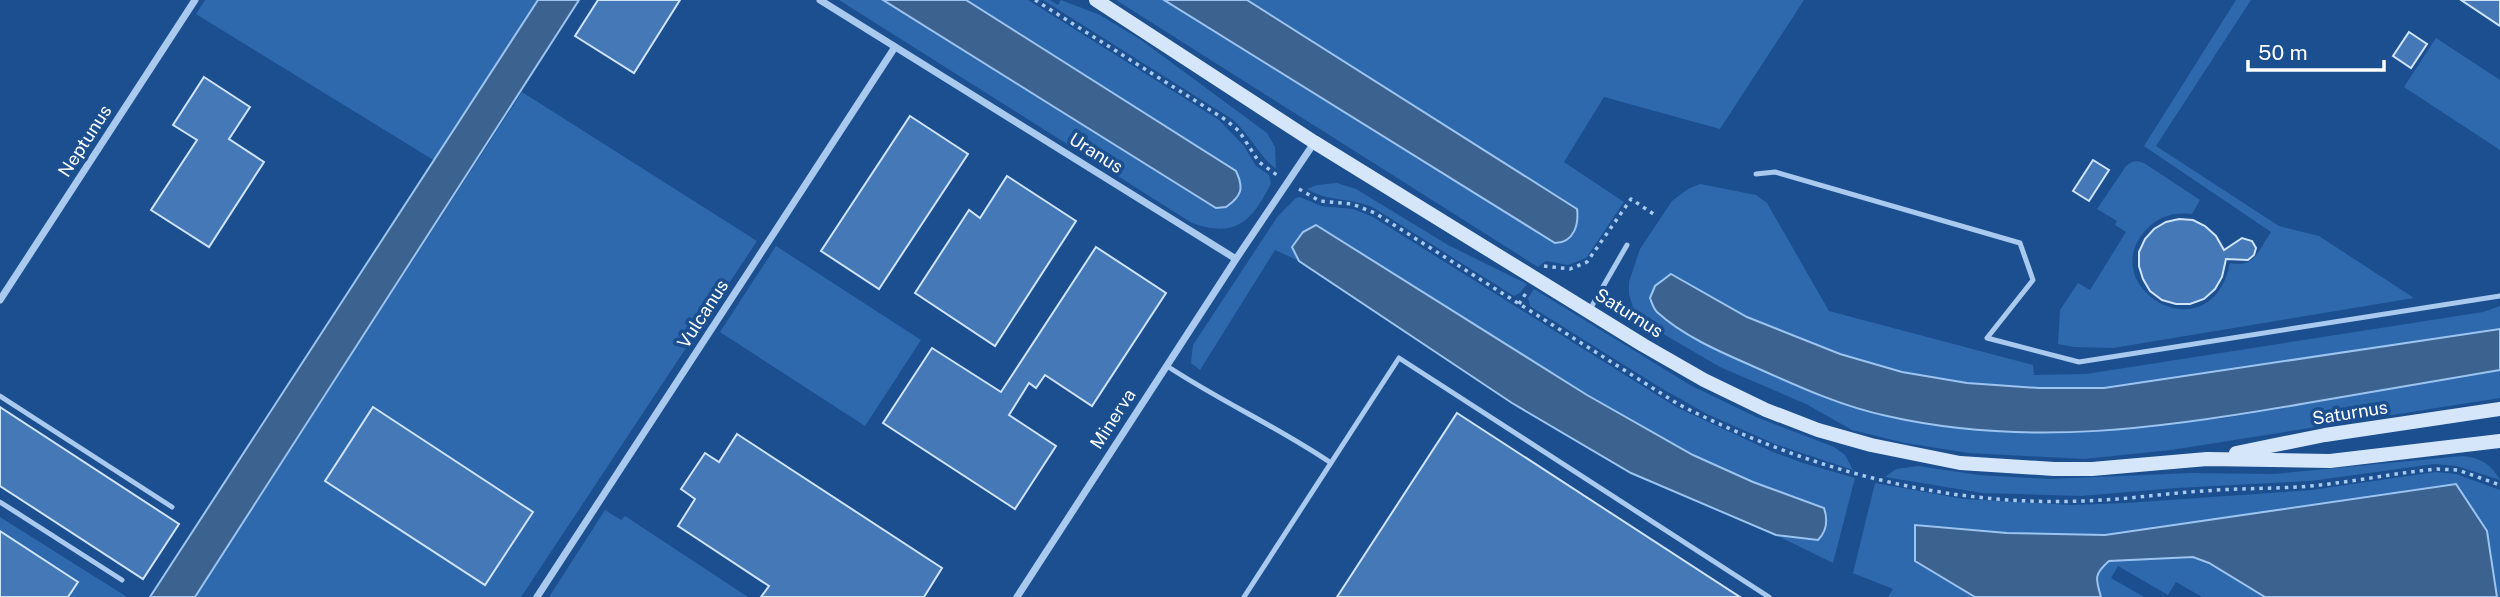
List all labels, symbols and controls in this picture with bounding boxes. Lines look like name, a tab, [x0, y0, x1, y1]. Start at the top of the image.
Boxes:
scale bar	[2248, 28, 2384, 72]
text: 50 m	[2258, 40, 2308, 65]
street label: Neptunus	[54, 101, 116, 181]
street label: Uranus	[1066, 128, 1127, 177]
street label: Vulcanus	[673, 276, 732, 352]
street label: Saturnus	[1591, 284, 1667, 342]
street label: Minerva	[1085, 385, 1140, 453]
street label: Saturnus	[2311, 396, 2389, 429]

